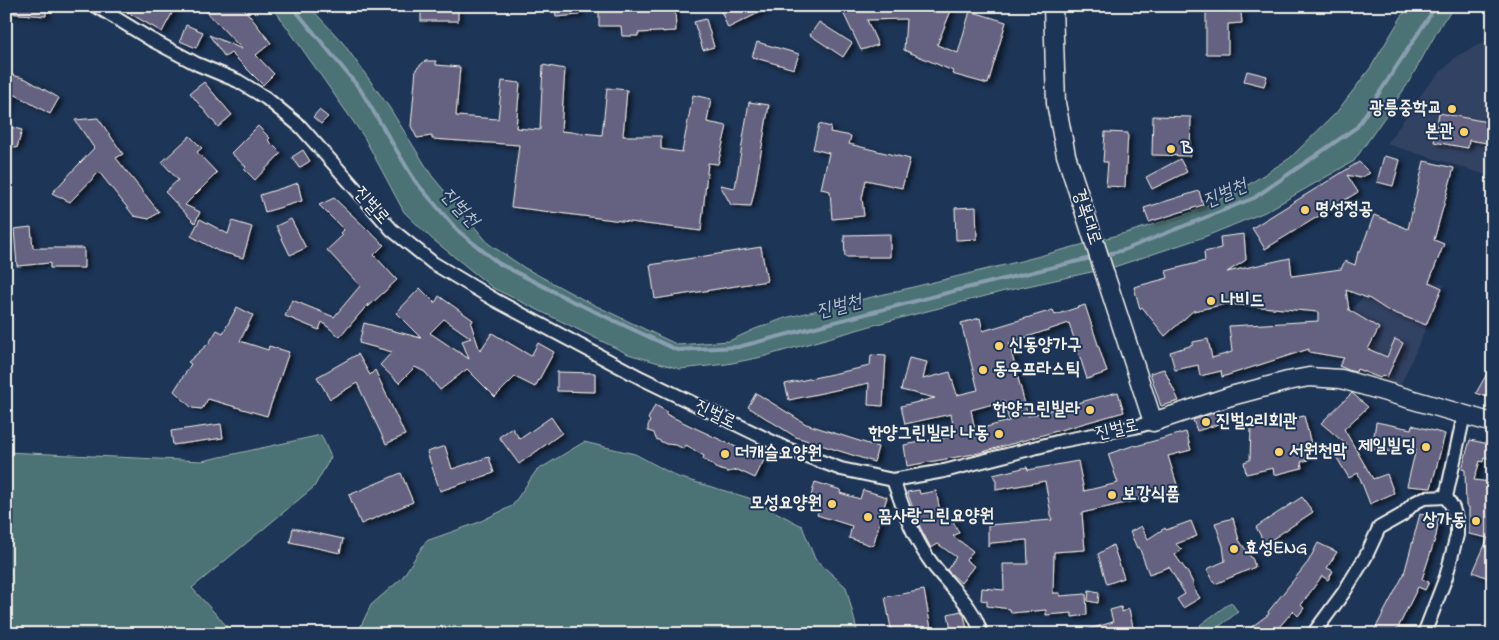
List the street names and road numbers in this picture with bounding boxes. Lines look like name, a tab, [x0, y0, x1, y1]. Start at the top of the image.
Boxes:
street label: 진벌로	[347, 181, 395, 231]
street label: 경복대로	[1065, 185, 1107, 249]
street label: 진벌로	[690, 394, 740, 436]
street label: 진벌로	[1093, 413, 1141, 447]

